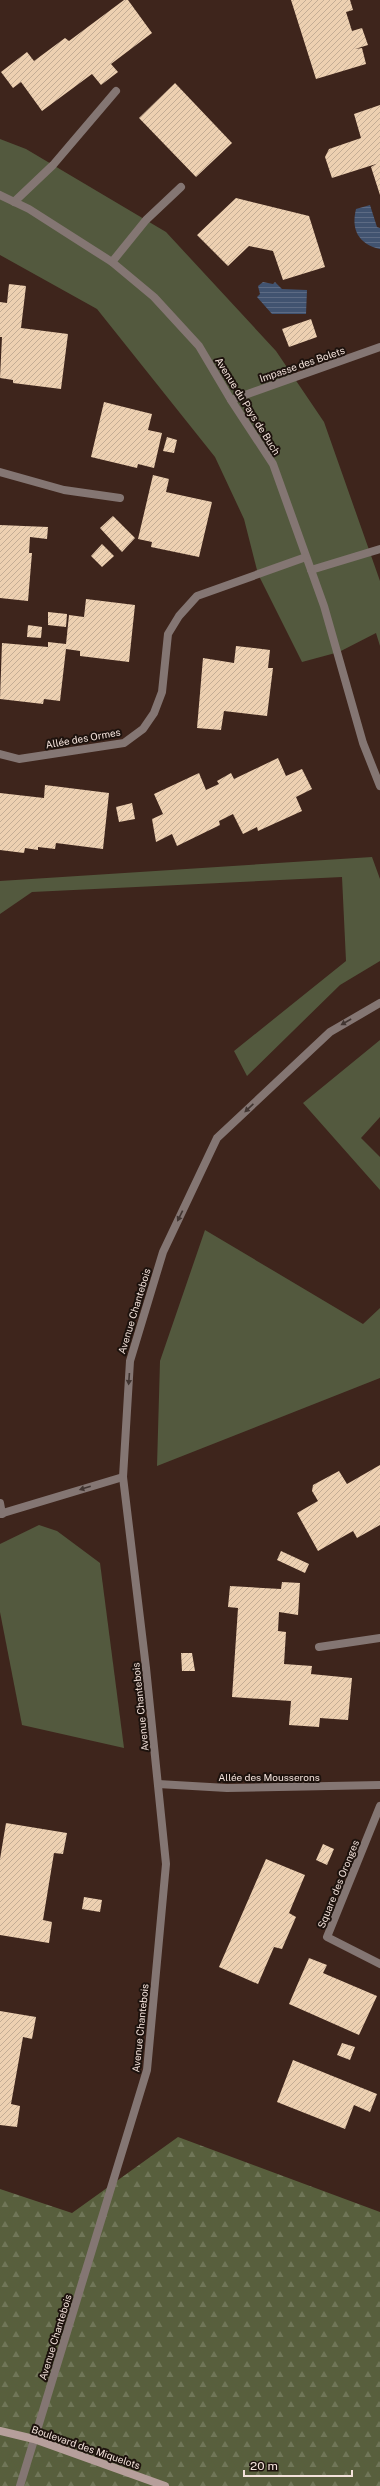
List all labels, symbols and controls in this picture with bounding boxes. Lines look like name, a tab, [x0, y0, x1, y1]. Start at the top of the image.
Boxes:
street label: Impasse des Bolets	[258, 344, 346, 384]
street label: Avenue du Pays de Buch	[213, 355, 283, 457]
street label: Allée des Ormes	[45, 726, 121, 750]
one-way arrow	[340, 1019, 352, 1026]
one-way arrow	[244, 1103, 254, 1113]
one-way arrow	[177, 1210, 183, 1221]
street label: Avenue Chantebois	[115, 1267, 153, 1355]
one-way arrow	[125, 1373, 132, 1385]
one-way arrow	[79, 1485, 91, 1491]
street label: Avenue Chantebois	[129, 1662, 151, 1752]
street label: Allée des Mousserons	[218, 1771, 320, 1783]
street label: Square des Oronges	[315, 1838, 361, 1930]
street label: Avenue Chantebois	[129, 1983, 151, 2073]
street label: Avenue Chantebois	[36, 2293, 74, 2381]
street label: Boulevard des Miquelots	[30, 2423, 142, 2471]
scale bar	[244, 2452, 352, 2478]
text: 20 m	[250, 2459, 278, 2473]

